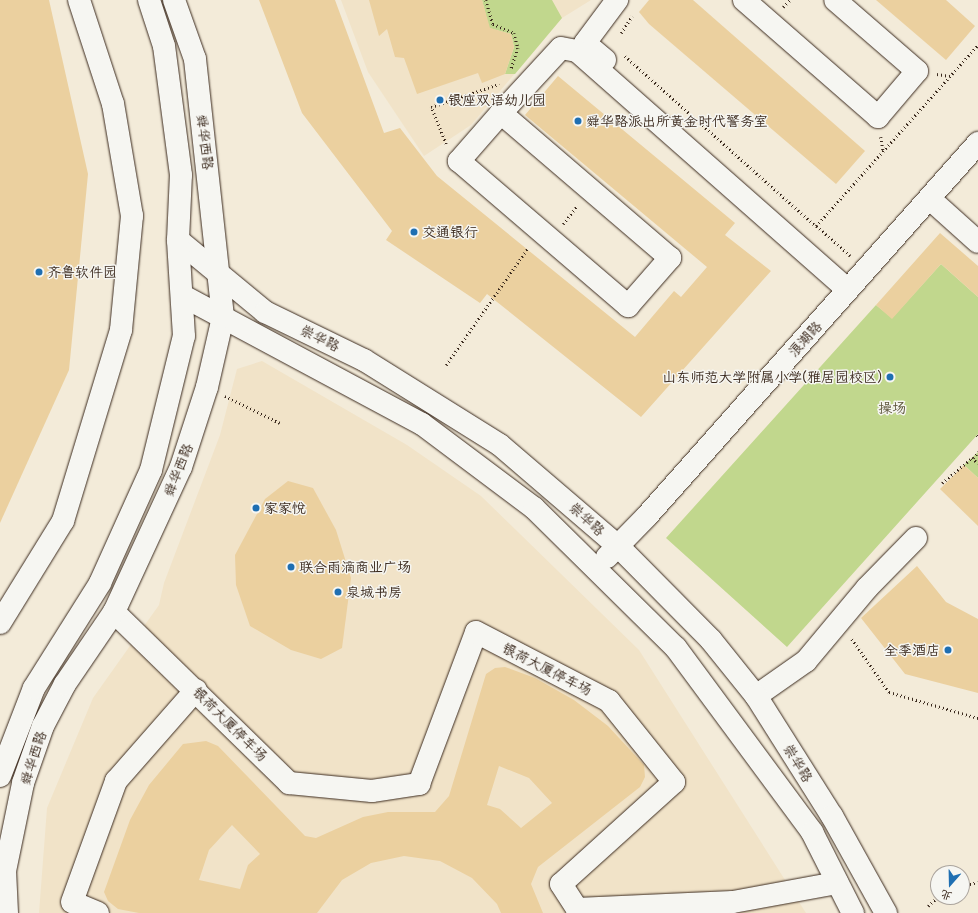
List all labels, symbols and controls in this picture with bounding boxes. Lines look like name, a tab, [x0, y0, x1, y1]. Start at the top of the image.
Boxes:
place label: 银座双语幼儿园	[448, 92, 546, 108]
marker: 银座双语幼儿园	[435, 95, 445, 105]
street label: 舜华西路	[193, 113, 217, 171]
place label: 舜华路派出所黄金时代警务室	[586, 113, 768, 129]
marker: 舜华路派出所黄金时代警务室	[573, 116, 583, 126]
place label: 交通银行	[422, 224, 478, 240]
marker: 交通银行	[409, 227, 419, 237]
place label: 齐鲁软件园	[47, 264, 117, 280]
marker: 齐鲁软件园	[34, 267, 44, 277]
street label: 浪潮路	[785, 318, 825, 360]
street label: 崇华路	[297, 321, 343, 355]
place label: 山东师范大学附属小学(雅居园校区)	[662, 369, 882, 385]
marker: 山东师范大学附属小学(雅居园校区)	[885, 372, 895, 382]
park label: 操场	[878, 400, 906, 416]
street label: 舜华西路	[160, 441, 196, 499]
street label: 崇华路	[566, 499, 608, 539]
place label: 家家悦	[264, 500, 306, 516]
marker: 家家悦	[251, 503, 261, 513]
place label: 联合雨滴商业广场	[299, 559, 411, 575]
marker: 联合雨滴商业广场	[286, 562, 296, 572]
place label: 泉城书房	[346, 584, 402, 600]
marker: 泉城书房	[333, 587, 343, 597]
street label: 银荷大厦停车场	[500, 639, 594, 699]
place label: 全季酒店	[884, 642, 940, 658]
marker: 全季酒店	[943, 645, 953, 655]
street label: 银荷大厦停车场	[189, 683, 271, 765]
street label: 舜华西路	[16, 729, 50, 787]
street label: 崇华路	[780, 741, 816, 785]
north arrow	[930, 865, 970, 905]
text: 北	[939, 887, 954, 904]

